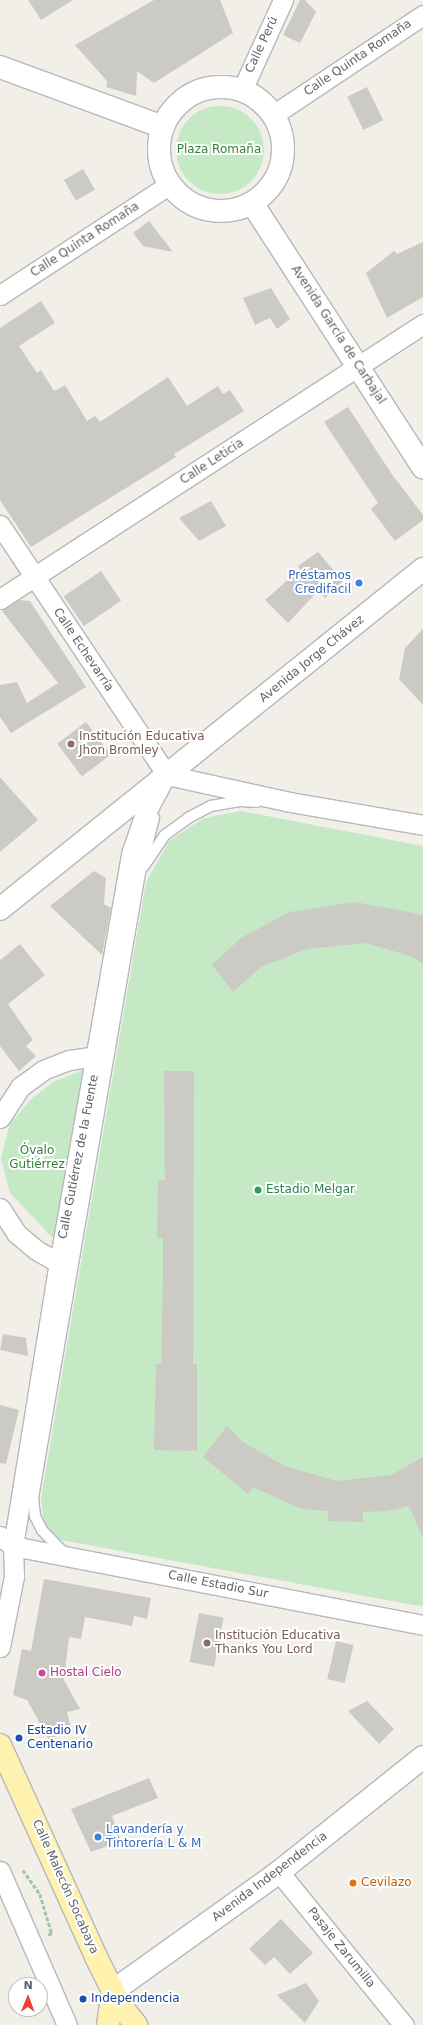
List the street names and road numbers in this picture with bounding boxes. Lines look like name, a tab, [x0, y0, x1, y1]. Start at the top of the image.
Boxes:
street label: Calle Perú	[243, 15, 281, 75]
street label: Calle Quinta Romaña	[301, 17, 415, 99]
street label: Calle Quinta Romaña	[28, 199, 142, 281]
street label: Avenida García de Carbajal	[288, 263, 388, 407]
street label: Calle Leticia	[178, 436, 246, 488]
street label: Calle Echevarría	[50, 606, 116, 694]
street label: Avenida Jorge Chávez	[257, 612, 367, 706]
street label: Calle Gutiérrez de la Fuente	[56, 1074, 102, 1240]
street label: Calle Estadio Sur	[167, 1568, 269, 1602]
street label: Calle Malecón Socabaya	[29, 1818, 101, 1956]
street label: Avenida Independencia	[210, 1829, 330, 1925]
street label: Pasaje Zarumilla	[304, 1905, 378, 1991]

